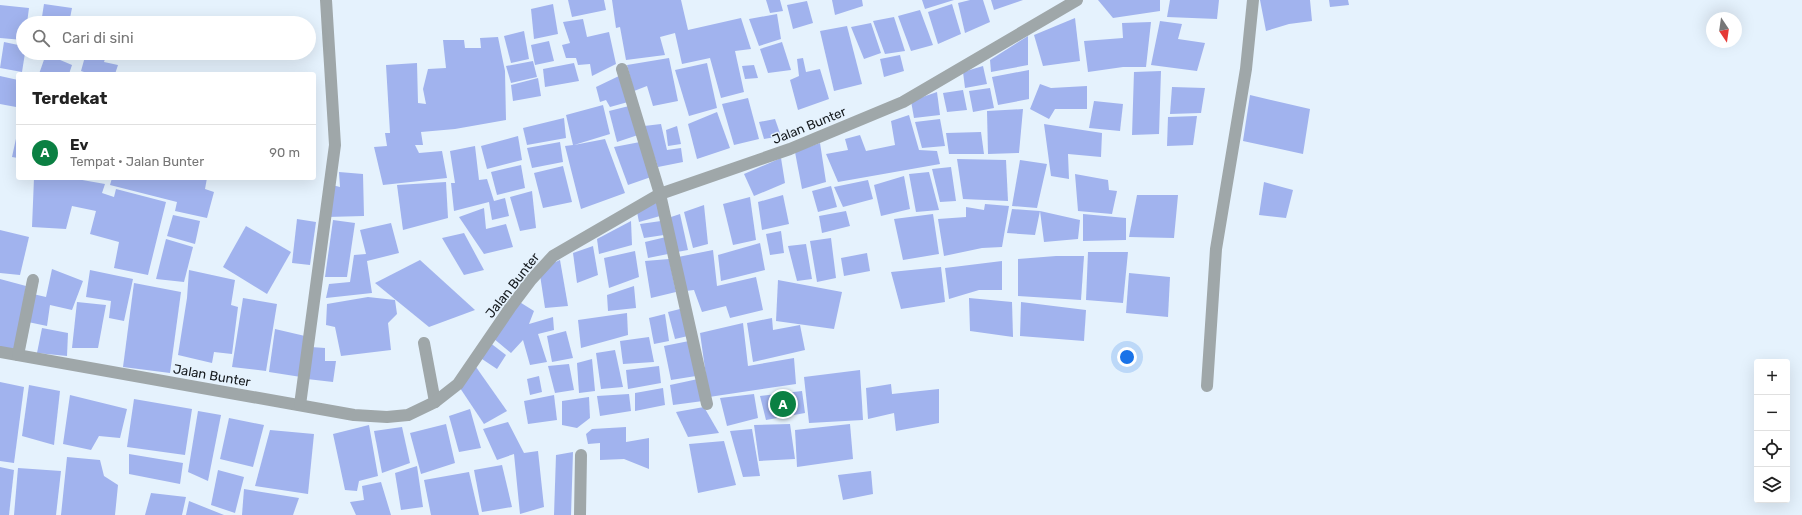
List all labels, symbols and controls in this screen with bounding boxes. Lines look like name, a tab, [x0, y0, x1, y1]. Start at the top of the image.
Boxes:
north arrow	[1706, 12, 1742, 48]
search box	[16, 16, 316, 60]
icon: search	[30, 27, 52, 49]
text: Cari di sini	[62, 29, 134, 47]
text: Terdekat	[32, 88, 107, 108]
street label: Jalan Bunter	[770, 104, 848, 147]
text: Ev	[70, 136, 88, 154]
text: A	[40, 145, 50, 160]
text: 90 m	[269, 145, 300, 160]
text: Tempat · Jalan Bunter	[70, 154, 204, 169]
street label: Jalan Bunter	[482, 250, 542, 321]
your location	[1117, 347, 1137, 367]
map controls	[1754, 359, 1790, 503]
button: +	[1754, 359, 1790, 395]
street label: Jalan Bunter	[172, 361, 252, 390]
pin: A	[770, 389, 796, 419]
button: −	[1754, 395, 1790, 431]
button: locate	[1754, 431, 1790, 467]
button: layers	[1754, 467, 1790, 503]

